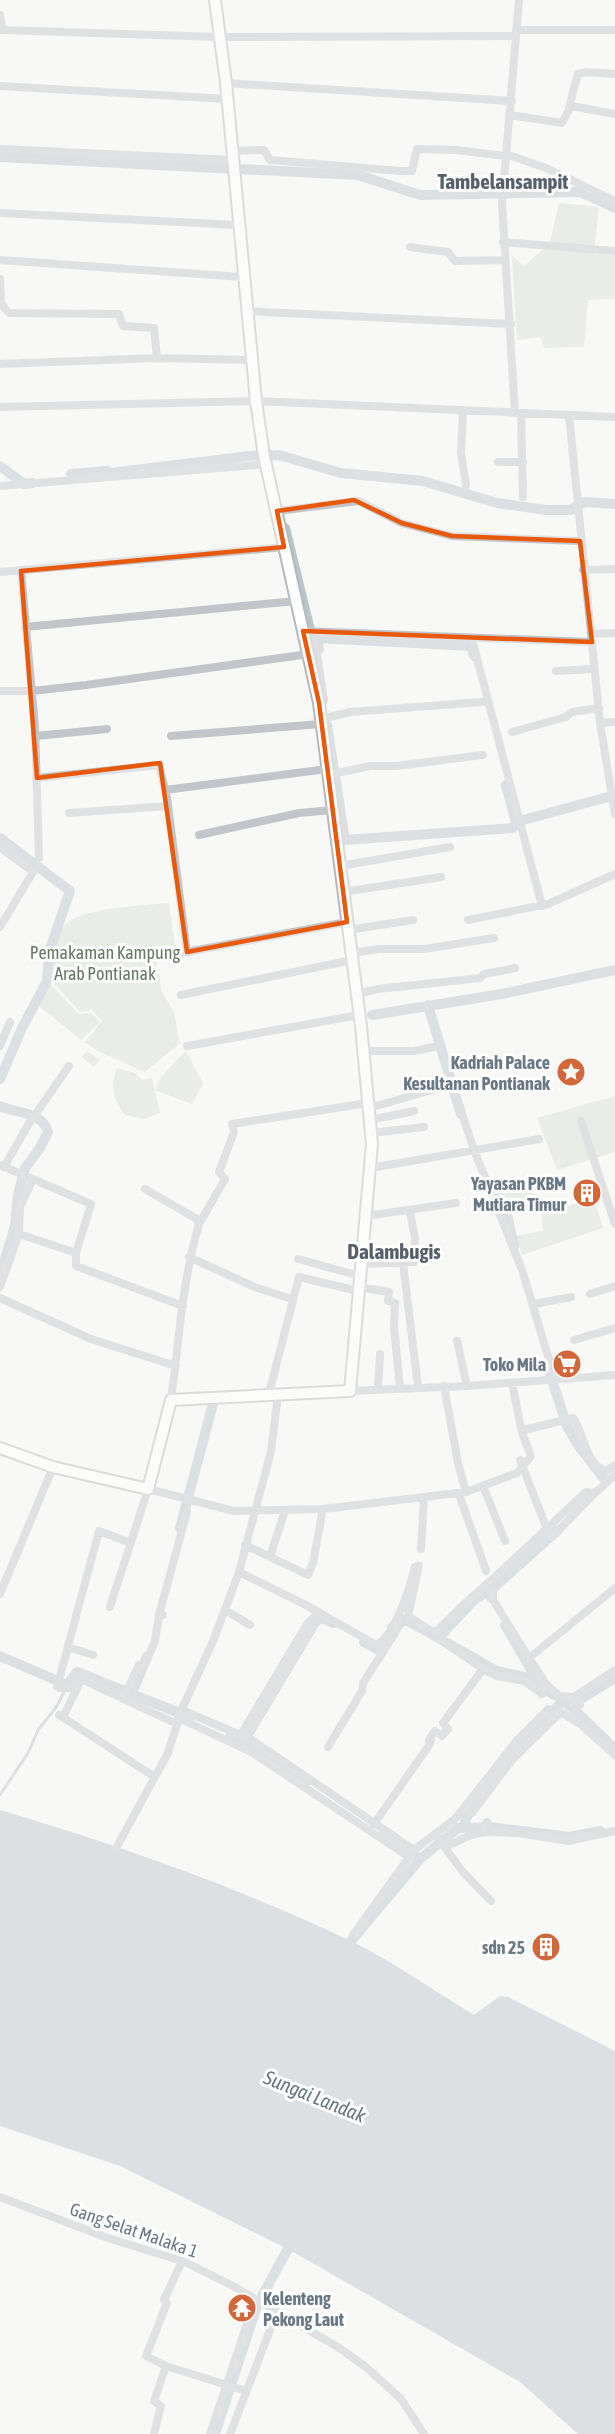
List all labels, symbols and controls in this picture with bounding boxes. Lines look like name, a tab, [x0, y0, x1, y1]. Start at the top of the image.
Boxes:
district label: Tambelansampit	[438, 169, 568, 193]
park label: Pemakaman Kampung Arab Pontianak	[30, 942, 180, 984]
place label: Kadriah Palace Kesultanan Pontianak	[403, 1052, 551, 1094]
place icon: Kadriah Palace Kesultanan Pontianak	[555, 1056, 587, 1088]
place label: Yayasan PKBM Mutiara Timur	[470, 1173, 567, 1215]
building icon: Yayasan PKBM Mutiara Timur	[571, 1177, 603, 1209]
district label: Dalambugis	[347, 1239, 441, 1263]
supermarket icon: Toko Mila	[551, 1348, 583, 1380]
place label: Toko Mila	[483, 1354, 546, 1375]
building icon: sdn 25	[530, 1931, 562, 1963]
place label: sdn 25	[482, 1937, 525, 1958]
water label: Sungai Landak	[260, 2065, 369, 2127]
street label: Gang Selat Malaka 1	[67, 2198, 201, 2262]
place label: Kelenteng Pekong Laut	[263, 2288, 345, 2330]
temple icon: Kelenteng Pekong Laut	[226, 2292, 258, 2324]

